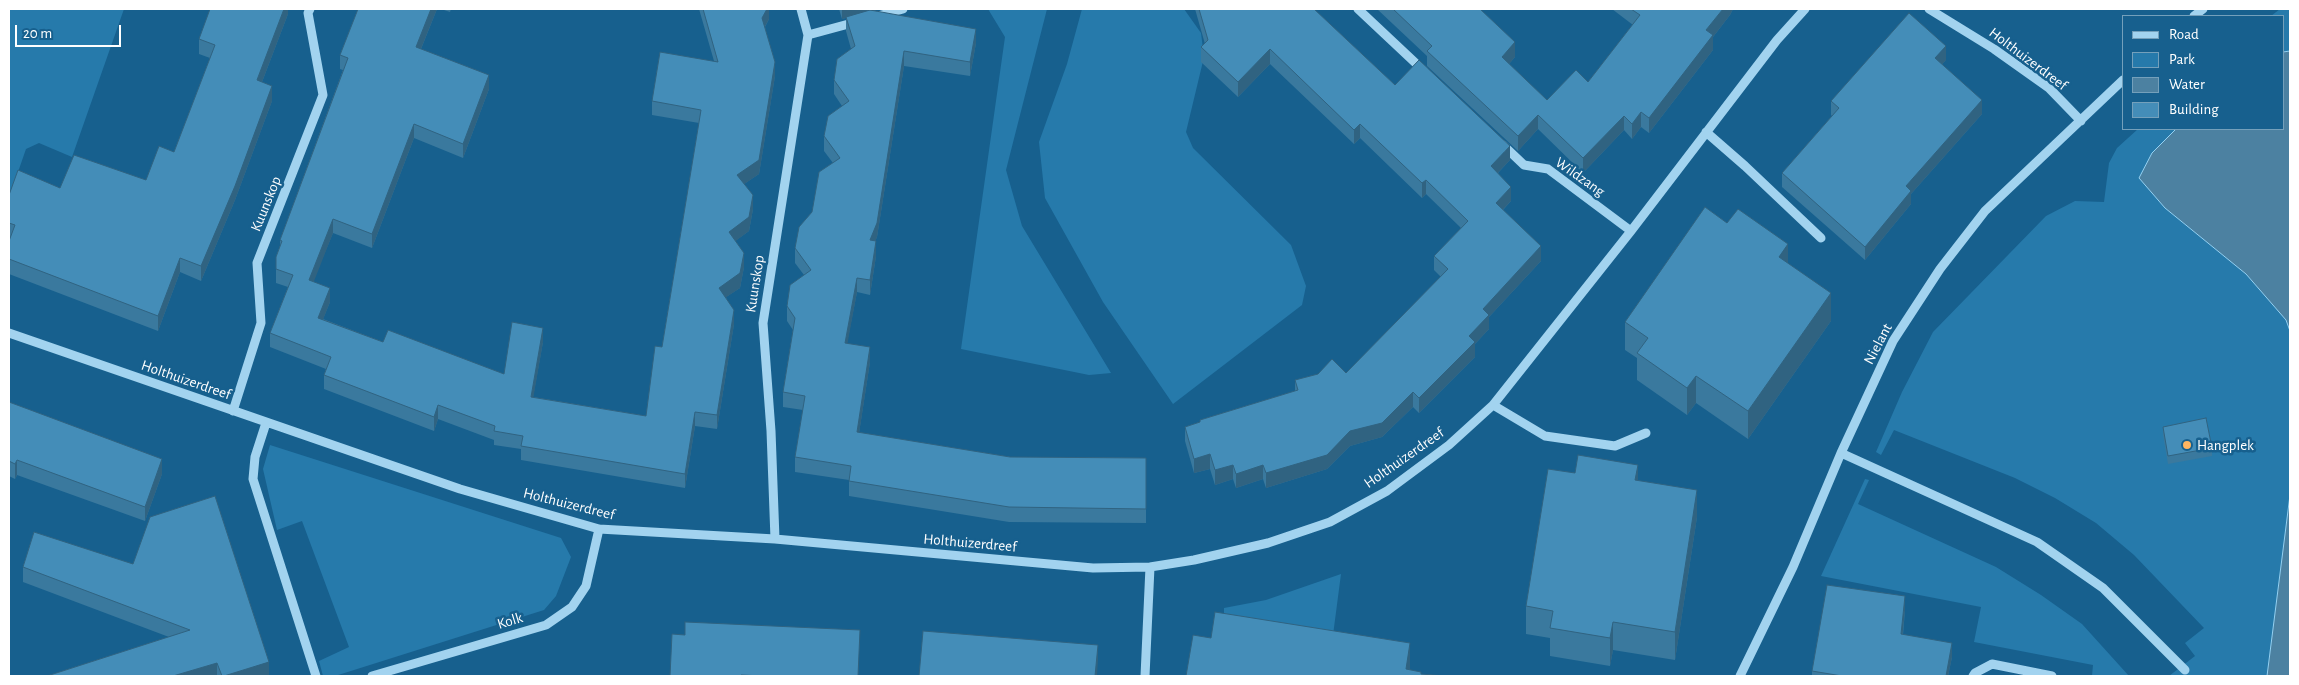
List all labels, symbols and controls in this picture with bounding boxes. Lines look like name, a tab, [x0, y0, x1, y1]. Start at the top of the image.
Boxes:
scale bar	[18, 15, 124, 47]
legend	[2122, 15, 2284, 130]
street label: Holthuizerdreef	[1985, 24, 2071, 94]
text: 20 m	[23, 26, 52, 41]
text: Road	[2169, 27, 2199, 42]
text: Park	[2169, 52, 2195, 67]
text: Water	[2169, 77, 2205, 92]
text: Building	[2169, 102, 2219, 117]
street label: Wildzang	[1552, 153, 1608, 201]
street label: Kuunskop	[247, 174, 285, 234]
street label: Kuunskop	[742, 254, 768, 314]
street label: Nielant	[1860, 320, 1896, 368]
street label: Holthuizerdreef	[139, 356, 233, 404]
street label: Holthuizerdreef	[1361, 424, 1447, 492]
place label: Hangplek	[2197, 436, 2254, 454]
marker: Hangplek	[2181, 439, 2193, 451]
street label: Holthuizerdreef	[521, 484, 617, 524]
street label: Holthuizerdreef	[923, 530, 1017, 556]
street label: Kolk	[495, 609, 525, 633]

